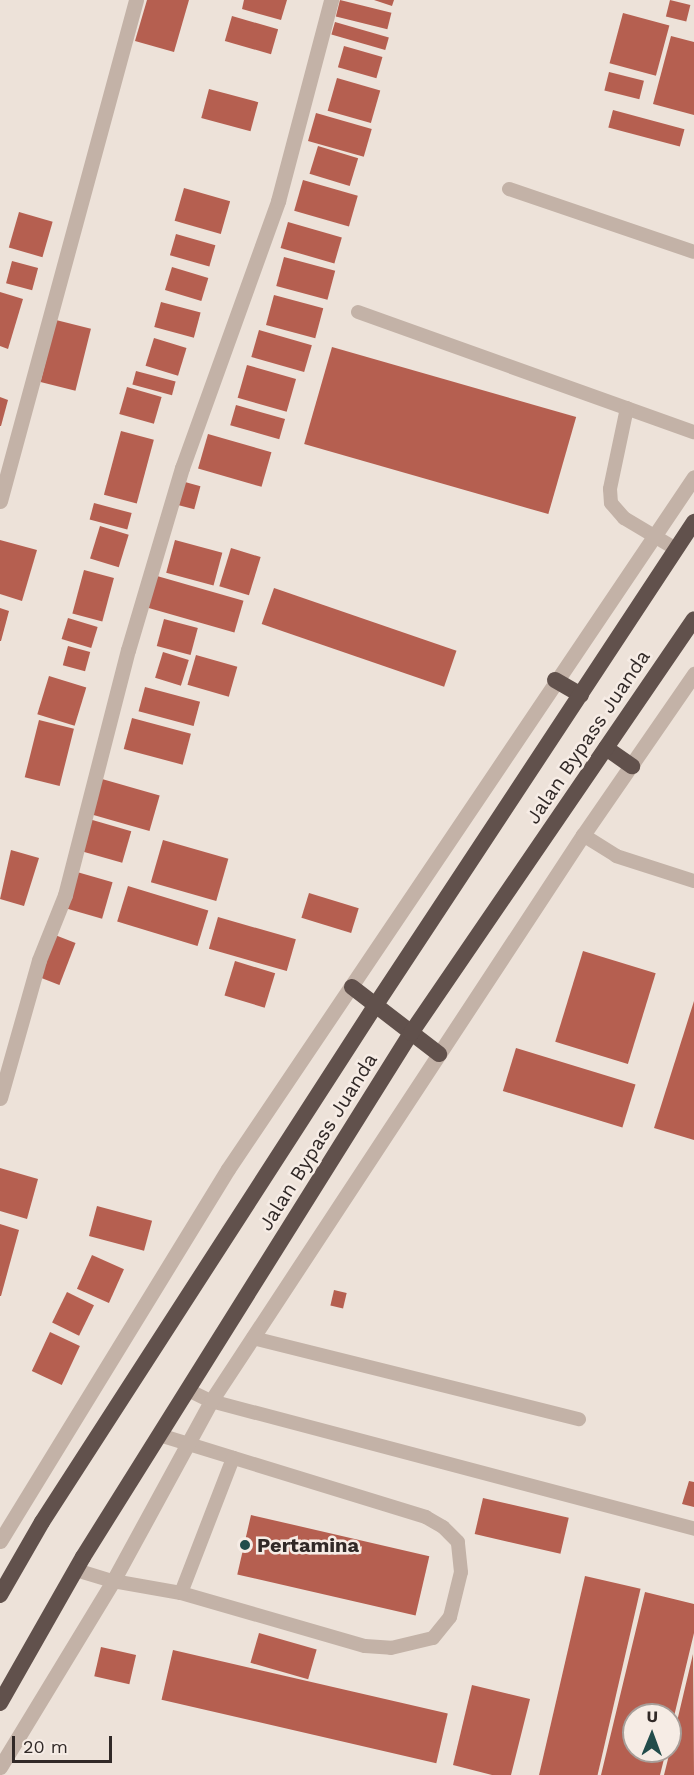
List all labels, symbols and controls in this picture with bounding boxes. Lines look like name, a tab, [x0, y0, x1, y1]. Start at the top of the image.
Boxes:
street label: Jalan Bypass Juanda	[521, 645, 655, 829]
street label: Jalan Bypass Juanda	[253, 1049, 383, 1235]
place label: Pertamina	[257, 1533, 359, 1557]
marker: Pertamina	[238, 1538, 252, 1552]
north arrow	[622, 1703, 682, 1763]
text: U	[646, 1707, 658, 1726]
scale bar	[15, 1724, 116, 1762]
text: 20 m	[23, 1736, 68, 1757]

